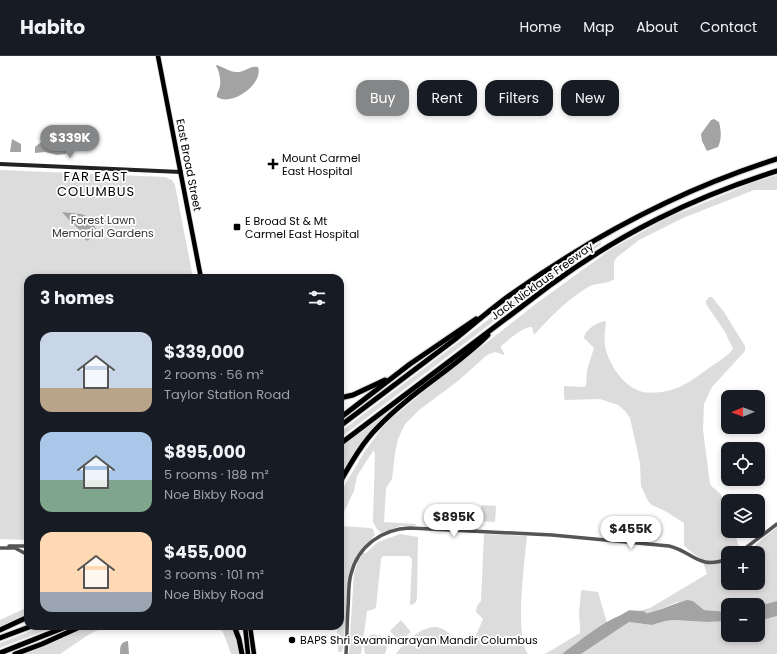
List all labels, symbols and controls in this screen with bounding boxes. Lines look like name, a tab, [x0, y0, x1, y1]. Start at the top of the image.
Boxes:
text: Habito	[20, 14, 85, 41]
text: Home	[519, 17, 561, 37]
text: Map	[583, 17, 614, 37]
text: About	[636, 17, 678, 37]
text: Contact	[700, 17, 757, 37]
chip: Buy	[356, 80, 409, 116]
chip: Rent	[417, 80, 477, 116]
chip: Filters	[485, 80, 553, 116]
chip: New	[561, 80, 619, 116]
street label: East Broad Street	[172, 117, 206, 213]
pin: $339K	[42, 125, 98, 159]
text: $339K	[49, 128, 91, 147]
place label: Mount Carmel East Hospital	[282, 150, 360, 179]
marker: Mount Carmel East Hospital	[267, 158, 279, 170]
district label: FAR EAST COLUMBUS	[57, 167, 135, 201]
park label: Forest Lawn Memorial Gardens	[52, 212, 154, 241]
place label: E Broad St & Mt Carmel East Hospital	[245, 213, 359, 242]
marker: E Broad St & Mt Carmel East Hospital	[232, 222, 242, 232]
street label: Jack Nicklaus Freeway	[487, 238, 597, 324]
text: 3 homes	[40, 286, 114, 310]
icon: filters	[306, 287, 328, 309]
text: $339,000	[164, 340, 244, 364]
icon: home	[72, 348, 120, 396]
text: 2 rooms · 56 m²	[164, 365, 264, 384]
text: Taylor Station Road	[164, 385, 290, 404]
north arrow	[721, 390, 765, 434]
map controls	[721, 390, 765, 642]
text: $895,000	[164, 440, 246, 464]
button: locate	[721, 442, 765, 486]
icon: home	[72, 448, 120, 496]
text: 5 rooms · 188 m²	[164, 465, 269, 484]
text: Noe Bixby Road	[164, 485, 264, 504]
button: layers	[721, 494, 765, 538]
pin: $895K	[426, 504, 482, 538]
text: $895K	[433, 507, 475, 526]
pin: $455K	[603, 516, 659, 550]
text: $455K	[609, 519, 653, 538]
text: $455,000	[164, 540, 247, 564]
button: +	[721, 546, 765, 590]
icon: home	[72, 548, 120, 596]
text: 3 rooms · 101 m²	[164, 565, 264, 584]
text: Noe Bixby Road	[164, 585, 264, 604]
button: −	[721, 598, 765, 642]
place label: BAPS Shri Swaminarayan Mandir Columbus	[300, 632, 538, 648]
marker: BAPS Shri Swaminarayan Mandir Columbus	[287, 635, 297, 645]

